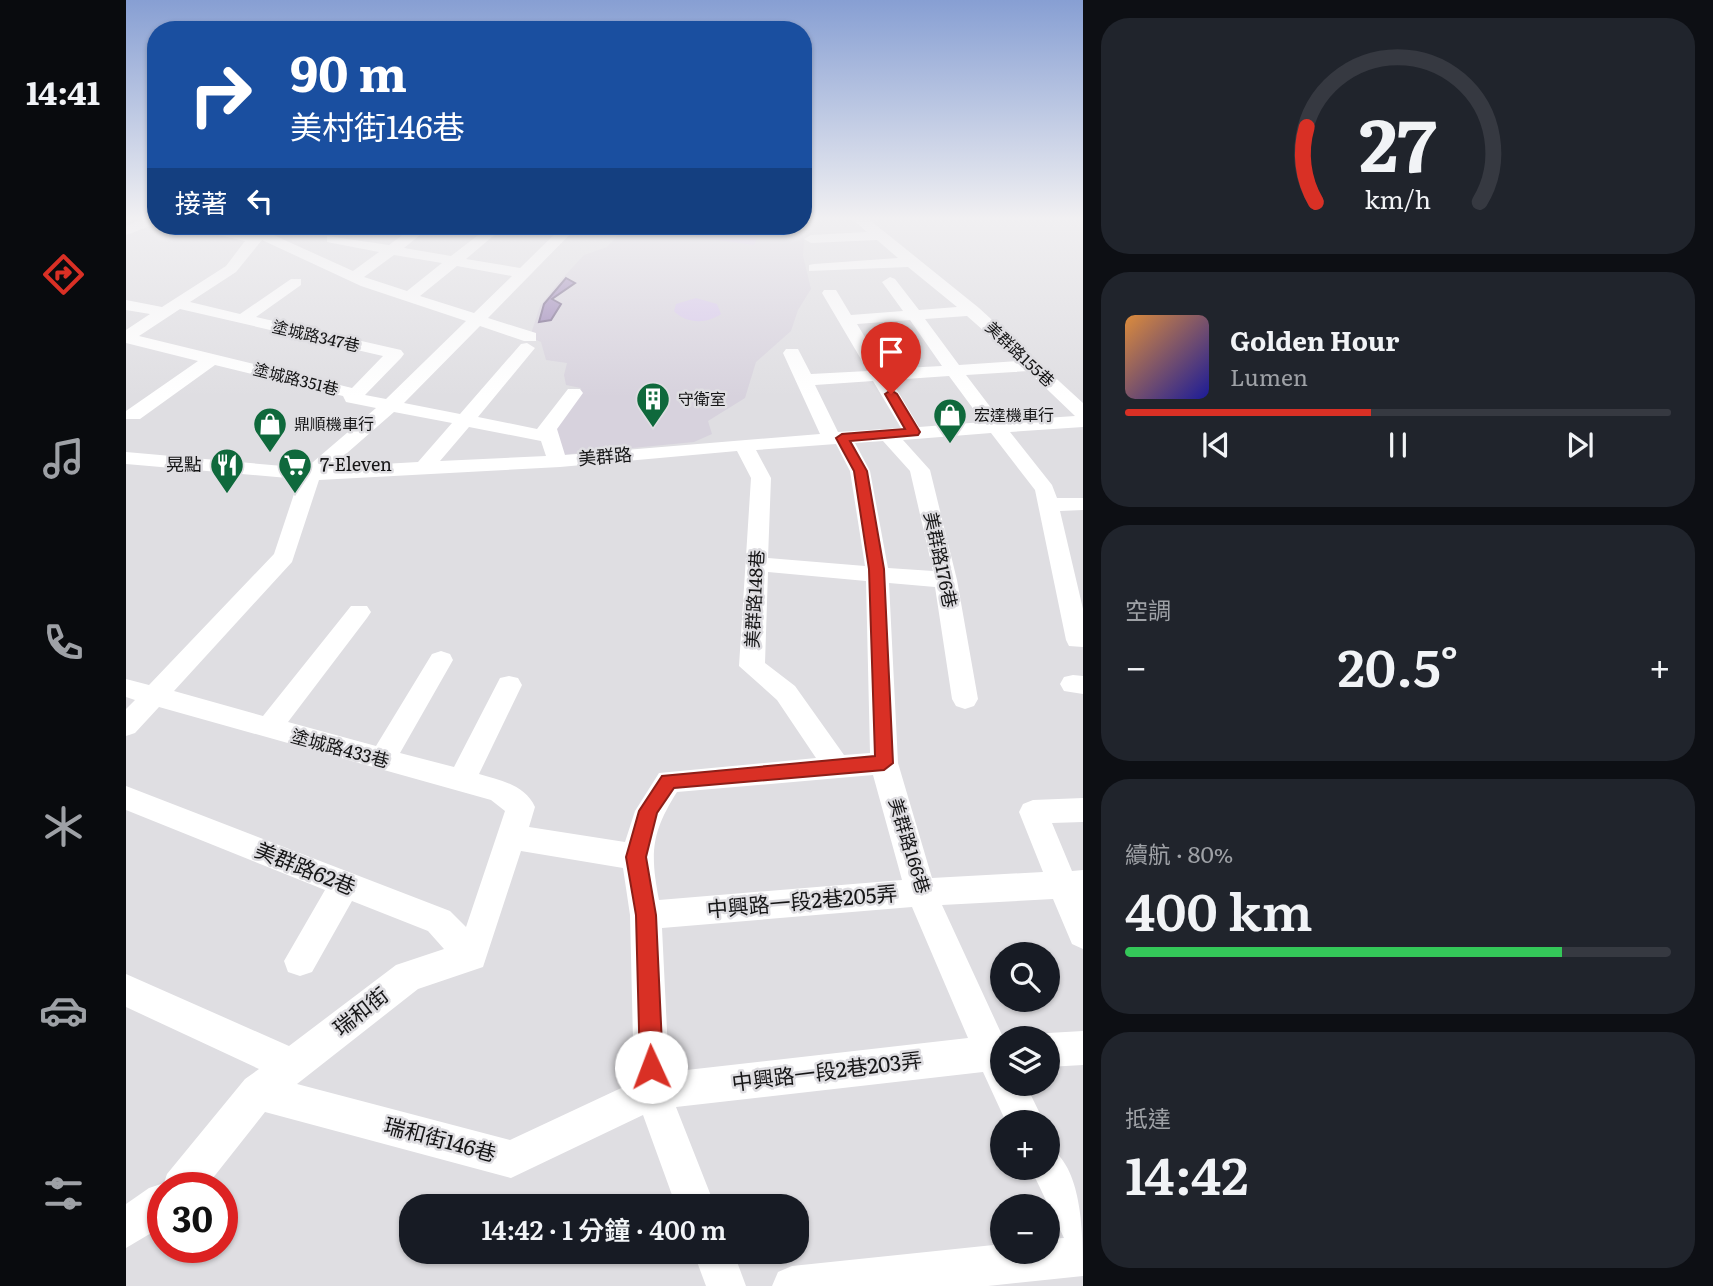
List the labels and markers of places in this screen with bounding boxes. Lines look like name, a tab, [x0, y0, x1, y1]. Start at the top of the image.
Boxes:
pin	[861, 322, 921, 394]
building icon: 守衛室	[634, 380, 672, 429]
place label: 守衛室	[678, 386, 726, 410]
shop icon: 宏達機車行	[931, 396, 969, 445]
place label: 宏達機車行	[974, 402, 1054, 426]
shop icon: 鼎順機車行	[251, 405, 289, 454]
place label: 鼎順機車行	[294, 411, 374, 435]
restaurant icon: 晃點	[208, 446, 246, 495]
supermarket icon: 7-Eleven	[276, 446, 314, 495]
place label: 晃點	[166, 450, 202, 477]
place label: 7-Eleven	[320, 450, 392, 477]

